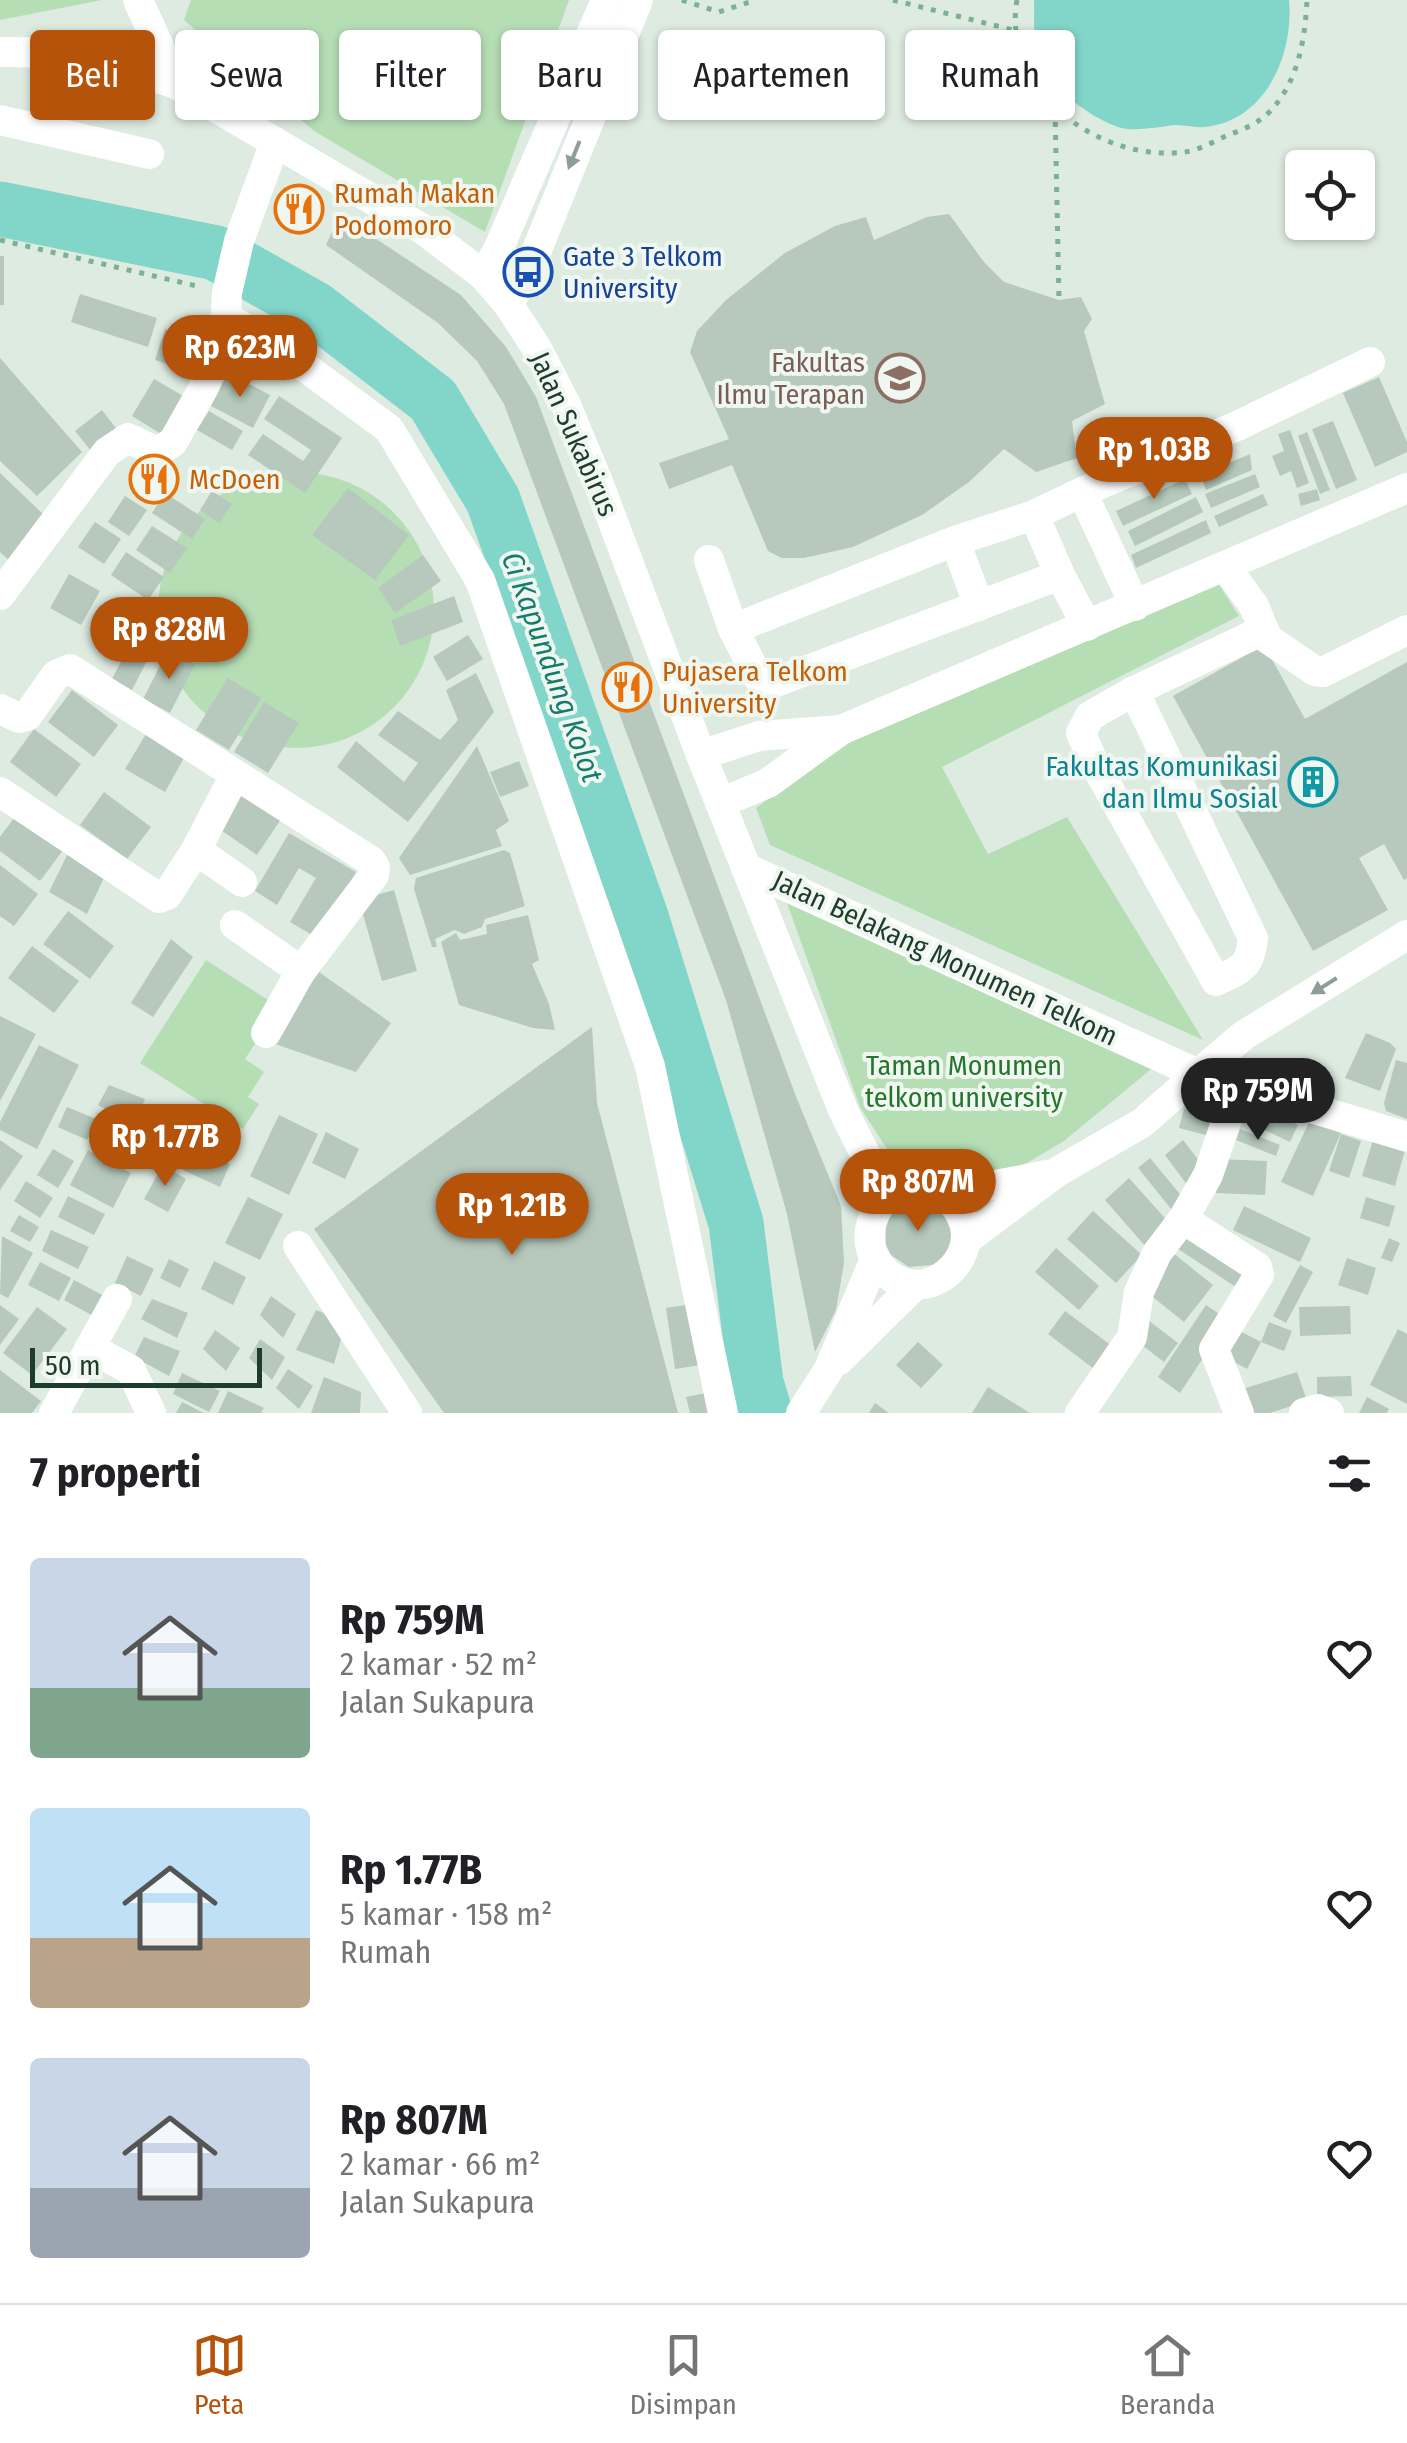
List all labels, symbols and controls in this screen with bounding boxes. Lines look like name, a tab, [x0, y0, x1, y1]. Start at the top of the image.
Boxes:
chip: Beli	[30, 30, 155, 120]
chip: Sewa	[175, 30, 319, 120]
chip: Filter	[339, 30, 481, 120]
chip: Baru	[501, 30, 638, 120]
chip: Apartemen	[658, 30, 885, 120]
chip: Rumah	[905, 30, 1075, 120]
one-way arrow	[565, 140, 581, 170]
map controls	[1285, 150, 1375, 240]
button: locate	[1285, 150, 1375, 240]
place label: Rumah Makan Podomoro	[334, 177, 495, 242]
restaurant icon: Rumah Makan Podomoro	[273, 183, 325, 235]
place label: Gate 3 Telkom University	[563, 240, 723, 305]
bus stop icon: Gate 3 Telkom University	[502, 246, 554, 298]
pin: Rp 623M	[148, 315, 332, 400]
text: Rp 623M	[184, 328, 296, 366]
place label: Fakultas Ilmu Terapan	[717, 346, 865, 411]
street label: Jalan Sukabirus	[523, 347, 625, 521]
school or university icon: Fakultas Ilmu Terapan	[874, 352, 926, 404]
pin: Rp 1.03B	[1051, 417, 1257, 502]
text: Rp 1.03B	[1098, 430, 1210, 468]
restaurant icon: McDoen	[128, 453, 180, 505]
place label: McDoen	[189, 463, 280, 496]
water label: Ci Kapundung Kolot	[494, 547, 610, 787]
pin: Rp 828M	[77, 597, 261, 682]
text: Rp 828M	[112, 610, 226, 648]
place label: Pujasera Telkom University	[662, 655, 848, 720]
restaurant icon: Pujasera Telkom University	[601, 661, 653, 713]
place label: Fakultas Komunikasi dan Ilmu Sosial	[1045, 750, 1278, 815]
building icon: Fakultas Komunikasi dan Ilmu Sosial	[1287, 756, 1339, 808]
street label: Jalan Belakang Monumen Telkom	[767, 863, 1123, 1053]
one-way arrow	[1310, 977, 1338, 994]
park label: Taman Monumen telkom university	[865, 1049, 1064, 1114]
pin: Rp 759M	[1166, 1058, 1350, 1143]
text: Rp 759M	[1203, 1071, 1313, 1109]
pin: Rp 1.77B	[62, 1104, 268, 1189]
text: Rp 1.77B	[111, 1117, 219, 1155]
pin: Rp 807M	[826, 1149, 1010, 1234]
text: Rp 807M	[862, 1162, 974, 1200]
pin: Rp 1.21B	[409, 1173, 615, 1258]
text: Rp 1.21B	[458, 1186, 566, 1224]
scale bar	[30, 1343, 262, 1388]
text: 50 m	[45, 1349, 101, 1382]
icon: filters	[1322, 1446, 1377, 1501]
text: 7 properti	[30, 1448, 201, 1498]
text: Rp 759M	[340, 1595, 485, 1645]
icon: home	[110, 1598, 230, 1718]
icon: heart	[1322, 1631, 1377, 1686]
text: 2 kamar · 52 m²	[340, 1645, 537, 1683]
text: Jalan Sukapura	[340, 1683, 535, 1721]
text: Rp 1.77B	[340, 1845, 482, 1895]
icon: home	[110, 1848, 230, 1968]
icon: heart	[1322, 1881, 1377, 1936]
text: 5 kamar · 158 m²	[340, 1895, 552, 1933]
text: Rumah	[340, 1933, 431, 1971]
text: Rp 807M	[340, 2095, 488, 2145]
icon: home	[110, 2098, 230, 2218]
icon: heart	[1322, 2131, 1377, 2186]
text: 2 kamar · 66 m²	[340, 2145, 540, 2183]
text: Jalan Sukapura	[340, 2183, 535, 2221]
tab: Peta	[192, 2328, 247, 2421]
tab: Disimpan	[630, 2328, 737, 2421]
tab: Beranda	[1120, 2328, 1215, 2421]

